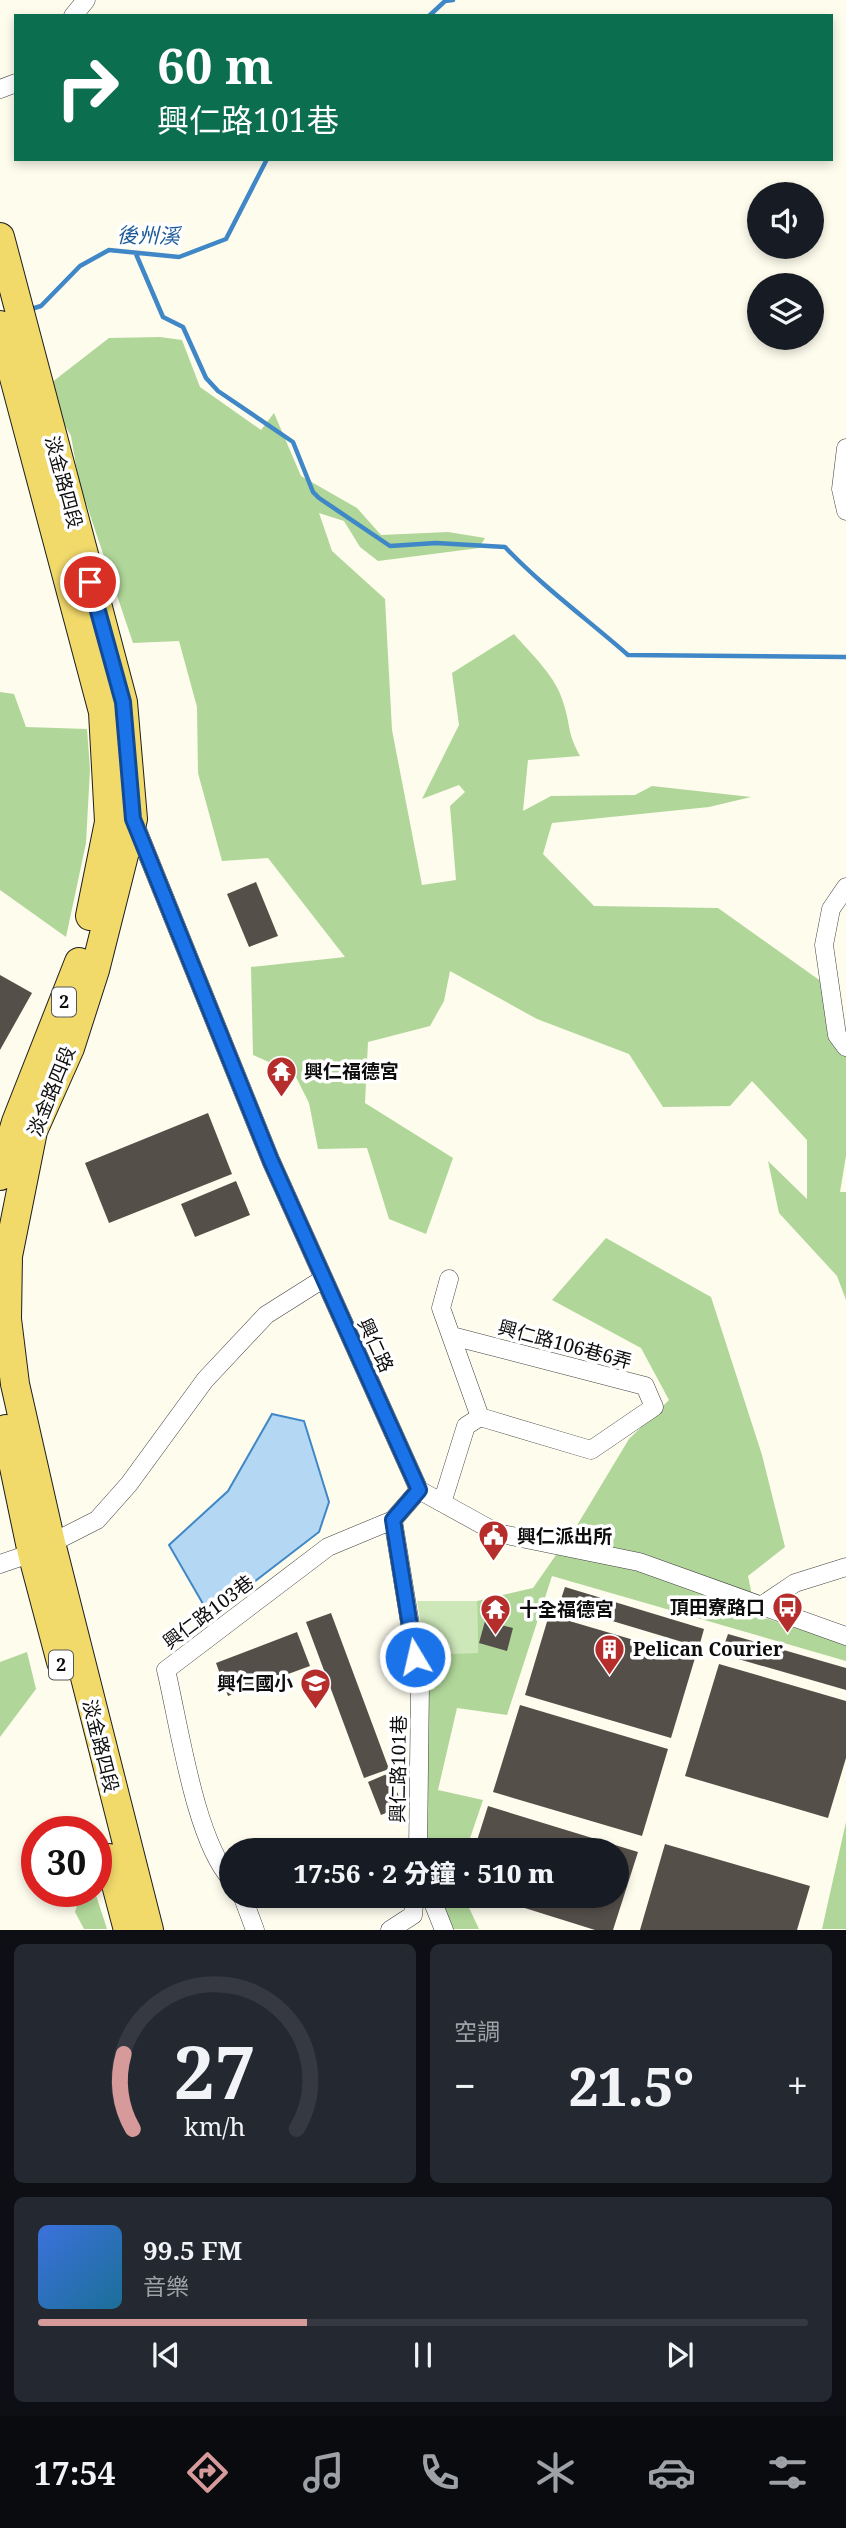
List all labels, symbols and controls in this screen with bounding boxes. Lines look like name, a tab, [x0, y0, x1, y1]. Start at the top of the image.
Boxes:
text: 60 m	[157, 32, 273, 98]
icon: right	[42, 42, 133, 133]
text: 興仁路101巷	[157, 98, 339, 141]
map controls	[747, 182, 824, 350]
button: sound	[747, 182, 824, 259]
water label: 後州溪	[116, 220, 183, 250]
button: layers	[747, 273, 824, 350]
street label: 淡金路四段	[39, 433, 89, 531]
pin	[60, 552, 120, 612]
icon: arrive	[71, 563, 109, 601]
road number: 2	[52, 987, 76, 1016]
street label: 淡金路四段	[21, 1042, 81, 1140]
temple icon: 興仁福德宮	[264, 1054, 298, 1098]
place label: 興仁福德宮	[304, 1058, 399, 1084]
street label: 興仁路	[352, 1314, 400, 1376]
street label: 興仁路106巷6弄	[495, 1314, 635, 1374]
public building icon: 興仁派出所	[477, 1519, 511, 1563]
place label: 興仁派出所	[517, 1523, 612, 1549]
street label: 興仁路103巷	[157, 1569, 259, 1655]
bus stop icon: 頂田寮路口	[771, 1590, 805, 1634]
temple icon: 十全福德宮	[479, 1592, 513, 1636]
place label: 頂田寮路口	[670, 1594, 765, 1620]
place label: 十全福德宮	[519, 1596, 614, 1622]
position arrow	[378, 1620, 452, 1694]
building icon: Pelican Courier	[593, 1632, 627, 1676]
place label: Pelican Courier	[633, 1636, 783, 1662]
road number: 2	[49, 1650, 73, 1680]
school or university icon: 興仁國小	[299, 1666, 333, 1710]
place label: 興仁國小	[217, 1670, 293, 1696]
street label: 淡金路四段	[77, 1697, 125, 1795]
street label: 興仁路101巷	[384, 1715, 412, 1823]
speed limit sign: 30	[21, 1816, 112, 1907]
text: 17:56 · 2 分鐘 · 510 m	[294, 1855, 554, 1891]
text: 空調	[454, 2015, 500, 2047]
text: 27	[174, 2022, 256, 2121]
text: 21.5°	[569, 2050, 694, 2121]
text: −	[454, 2059, 476, 2111]
text: +	[787, 2059, 808, 2111]
text: km/h	[184, 2109, 246, 2143]
text: 99.5 FM	[143, 2232, 242, 2268]
text: 音樂	[143, 2270, 189, 2302]
icon: previous	[147, 2336, 185, 2374]
icon: pause	[404, 2336, 442, 2374]
icon: next	[661, 2336, 699, 2374]
icon: directions	[183, 2448, 232, 2497]
icon: music	[299, 2448, 348, 2497]
icon: phone	[415, 2448, 464, 2497]
icon: climate	[531, 2448, 580, 2497]
icon: car	[647, 2448, 696, 2497]
icon: filters	[763, 2448, 812, 2497]
text: 17:54	[34, 2451, 116, 2494]

